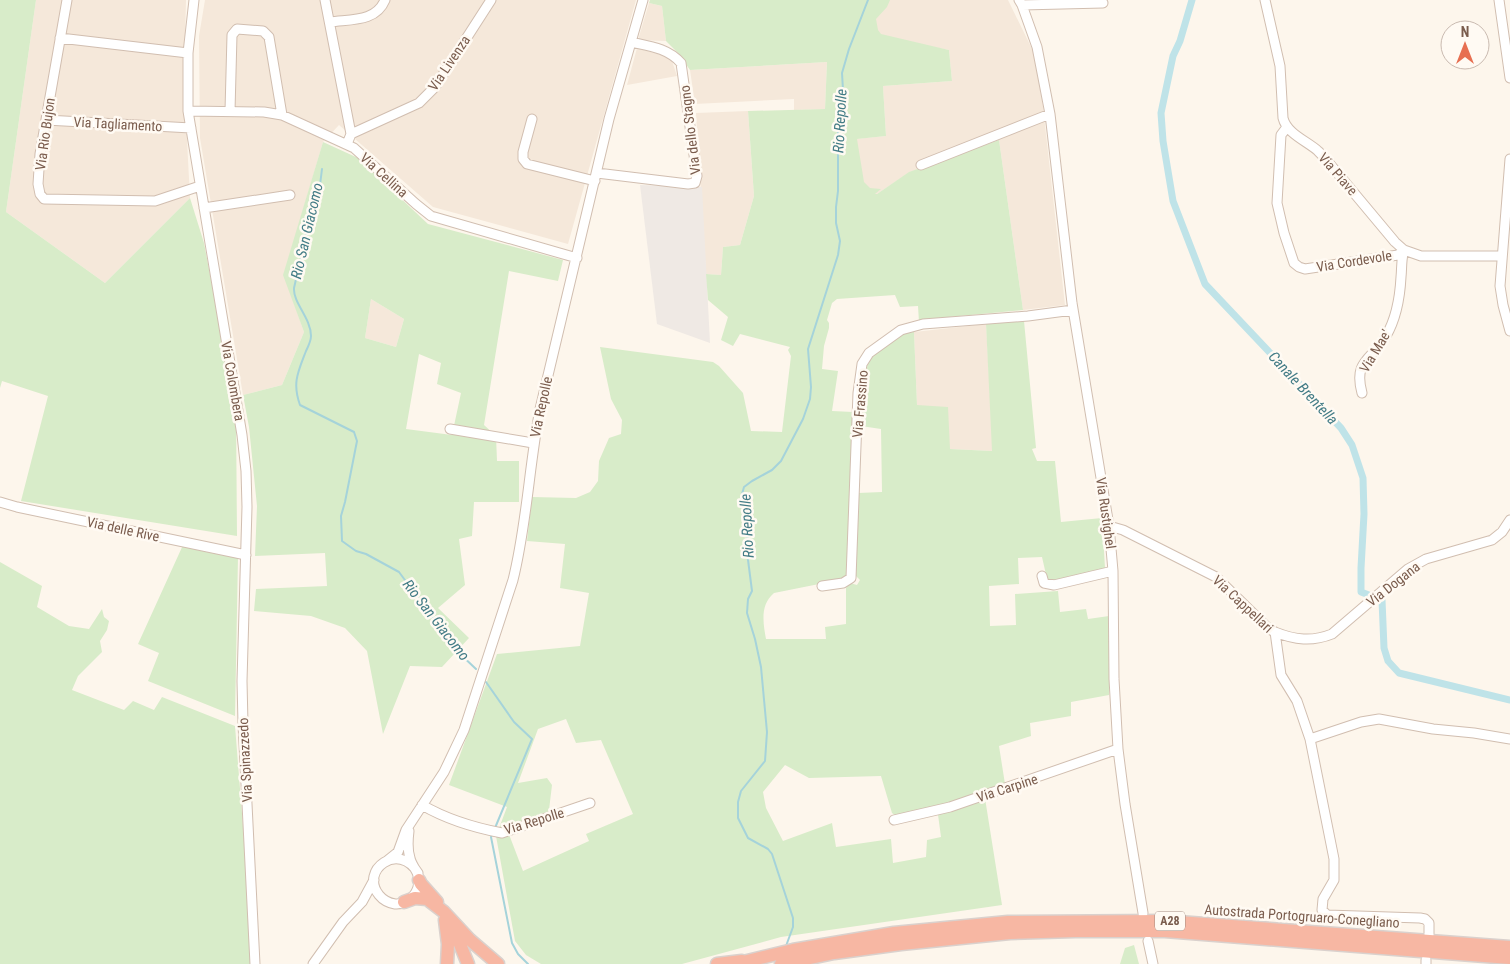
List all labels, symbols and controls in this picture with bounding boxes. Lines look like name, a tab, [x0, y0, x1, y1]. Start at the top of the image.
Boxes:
north arrow	[1440, 20, 1490, 70]
text: N	[1461, 24, 1469, 40]
street label: Via Livenza	[425, 32, 473, 94]
street label: Via dello Stagno	[677, 84, 703, 176]
water label: Rio Repolle	[829, 88, 851, 154]
street label: Via Rio Bujon	[32, 97, 58, 171]
street label: Via Tagliamento	[73, 114, 163, 134]
street label: Via Cellina	[357, 149, 411, 201]
street label: Via Piave	[1315, 149, 1361, 199]
water label: Rio San Giacomo	[287, 181, 327, 281]
street label: Via Cordevole	[1315, 247, 1393, 275]
street label: Via Mae'	[1356, 327, 1394, 375]
street label: Via Colombera	[218, 340, 248, 422]
water label: Canale Brentella	[1264, 348, 1342, 428]
street label: Via Frassino	[849, 369, 871, 439]
street label: Via Repolle	[527, 375, 555, 439]
street label: Via Rustighel	[1093, 476, 1119, 550]
water label: Rio Repolle	[736, 493, 758, 559]
street label: Via delle Rive	[85, 514, 161, 545]
street label: Via Dogana	[1363, 558, 1423, 610]
street label: Via Cappellari	[1210, 572, 1276, 636]
water label: Rio San Giacomo	[399, 576, 473, 664]
street label: Via Spinazzedo	[235, 717, 255, 803]
street label: Via Carpine	[974, 770, 1040, 805]
street label: Via Repolle	[502, 804, 566, 838]
street label: Autostrada Portogruaro-Conegliano	[1204, 901, 1400, 931]
road number: A28	[1155, 911, 1185, 930]

